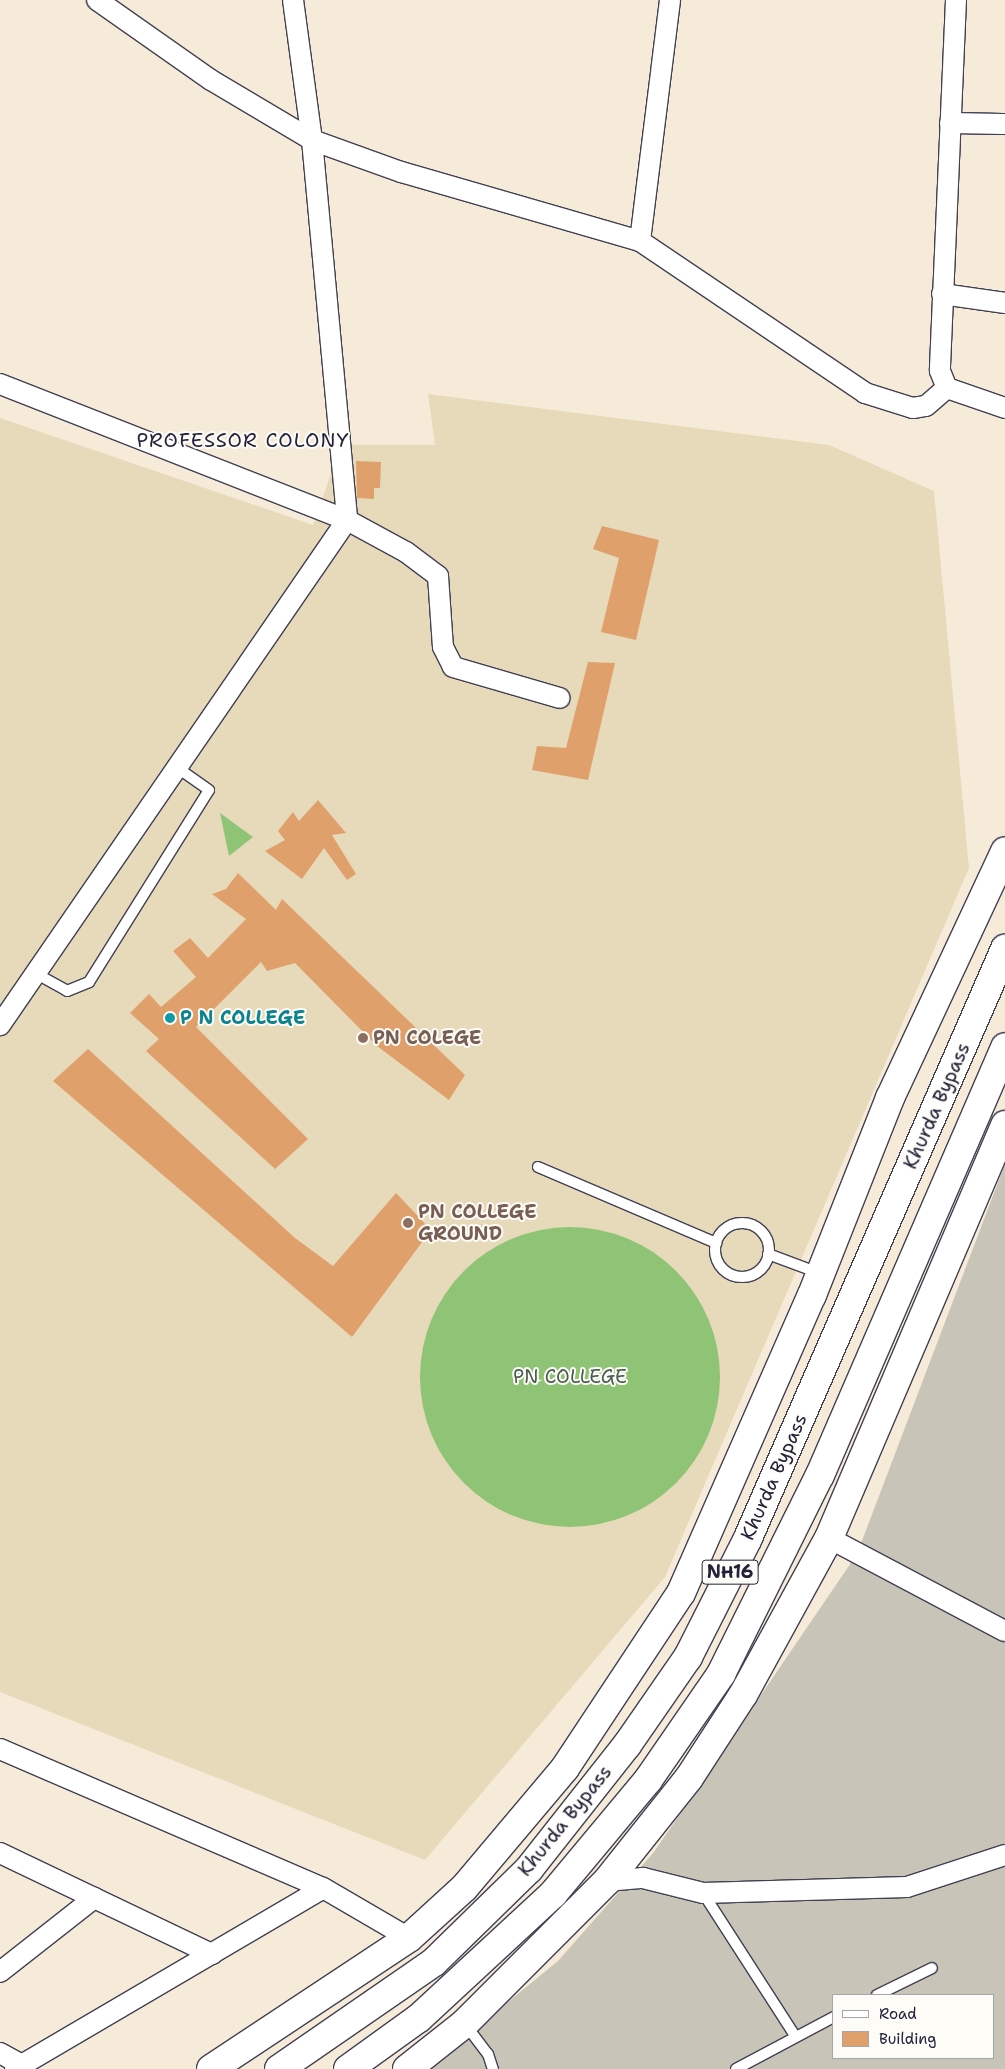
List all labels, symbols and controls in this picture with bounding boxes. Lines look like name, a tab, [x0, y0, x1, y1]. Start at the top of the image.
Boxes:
district label: PROFESSOR COLONY	[134, 428, 352, 452]
place label: P N COLLEGE	[180, 1007, 305, 1029]
marker: P N COLLEGE	[164, 1012, 176, 1024]
place label: PN COLEGE	[373, 1027, 481, 1049]
marker: PN COLEGE	[357, 1032, 369, 1044]
street label: Khurda Bypass	[899, 1039, 975, 1173]
place label: PN COLLEGE GROUND	[418, 1201, 537, 1245]
marker: PN COLLEGE GROUND	[402, 1217, 414, 1229]
park label: PN COLLEGE	[513, 1366, 627, 1388]
street label: Khurda Bypass	[736, 1410, 812, 1544]
road number: NH16	[701, 1556, 759, 1588]
street label: Khurda Bypass	[513, 1761, 617, 1881]
legend	[832, 1994, 995, 2059]
text: Road	[879, 2004, 917, 2024]
text: Building	[879, 2029, 936, 2049]

